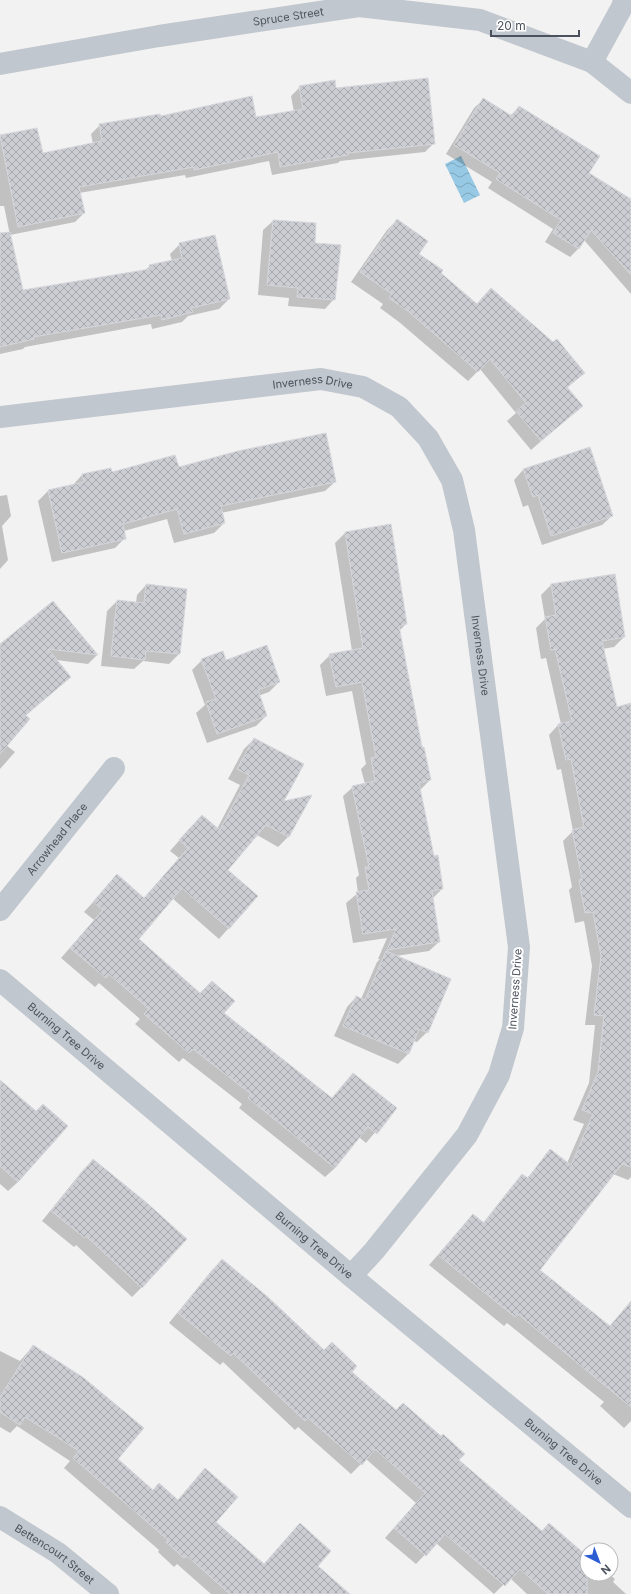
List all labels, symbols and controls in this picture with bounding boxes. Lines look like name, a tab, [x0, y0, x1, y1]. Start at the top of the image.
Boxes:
street label: Spruce Street	[252, 4, 325, 29]
scale bar	[491, 12, 579, 38]
text: 20 m	[497, 18, 526, 33]
street label: Inverness Drive	[272, 372, 354, 392]
street label: Inverness Drive	[468, 614, 493, 697]
street label: Arrowhead Place	[24, 800, 90, 878]
street label: Inverness Drive	[505, 948, 525, 1030]
street label: Burning Tree Drive	[25, 999, 108, 1073]
street label: Burning Tree Drive	[272, 1208, 356, 1282]
street label: Burning Tree Drive	[522, 1415, 606, 1488]
street label: Bettencourt Street	[12, 1521, 98, 1587]
north arrow	[579, 1542, 619, 1582]
text: N	[598, 1561, 613, 1577]

